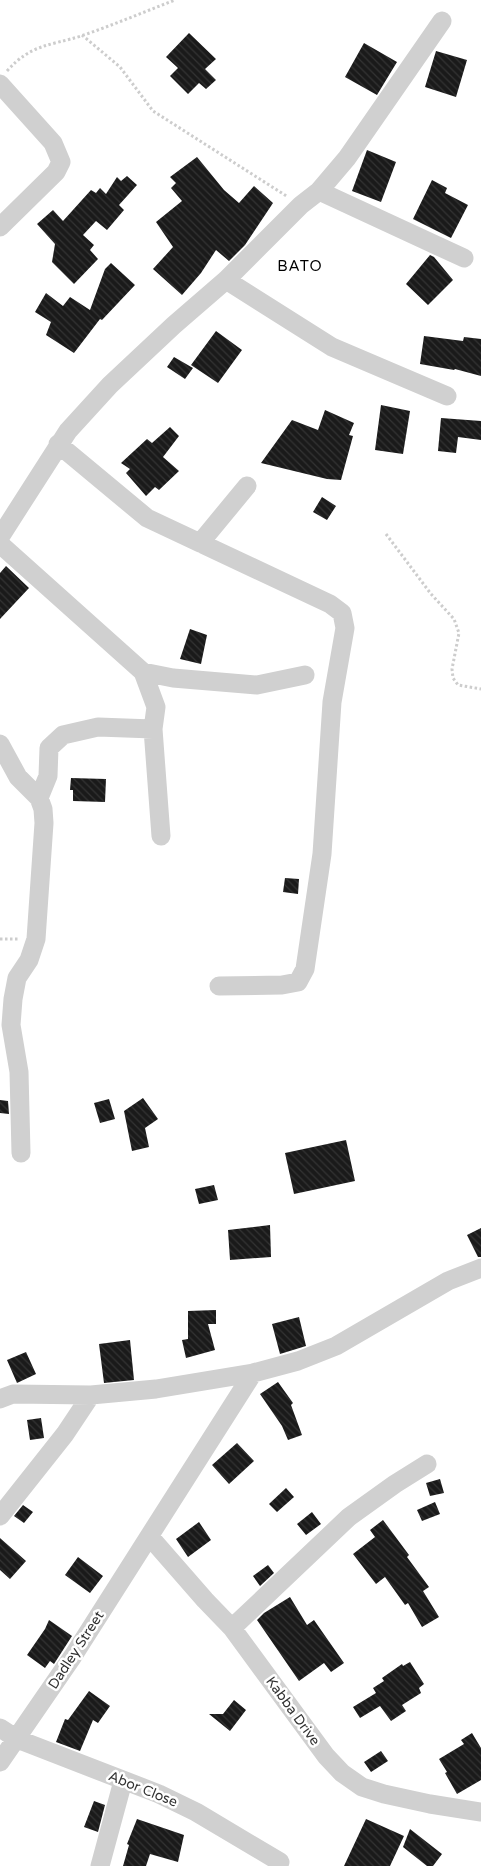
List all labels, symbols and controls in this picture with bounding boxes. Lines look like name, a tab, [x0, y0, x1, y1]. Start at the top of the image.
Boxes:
district label: BATO	[277, 257, 323, 275]
street label: Dadley Street	[44, 1607, 108, 1692]
street label: Kabba Drive	[262, 1673, 324, 1749]
street label: Abor Close	[106, 1767, 180, 1811]

